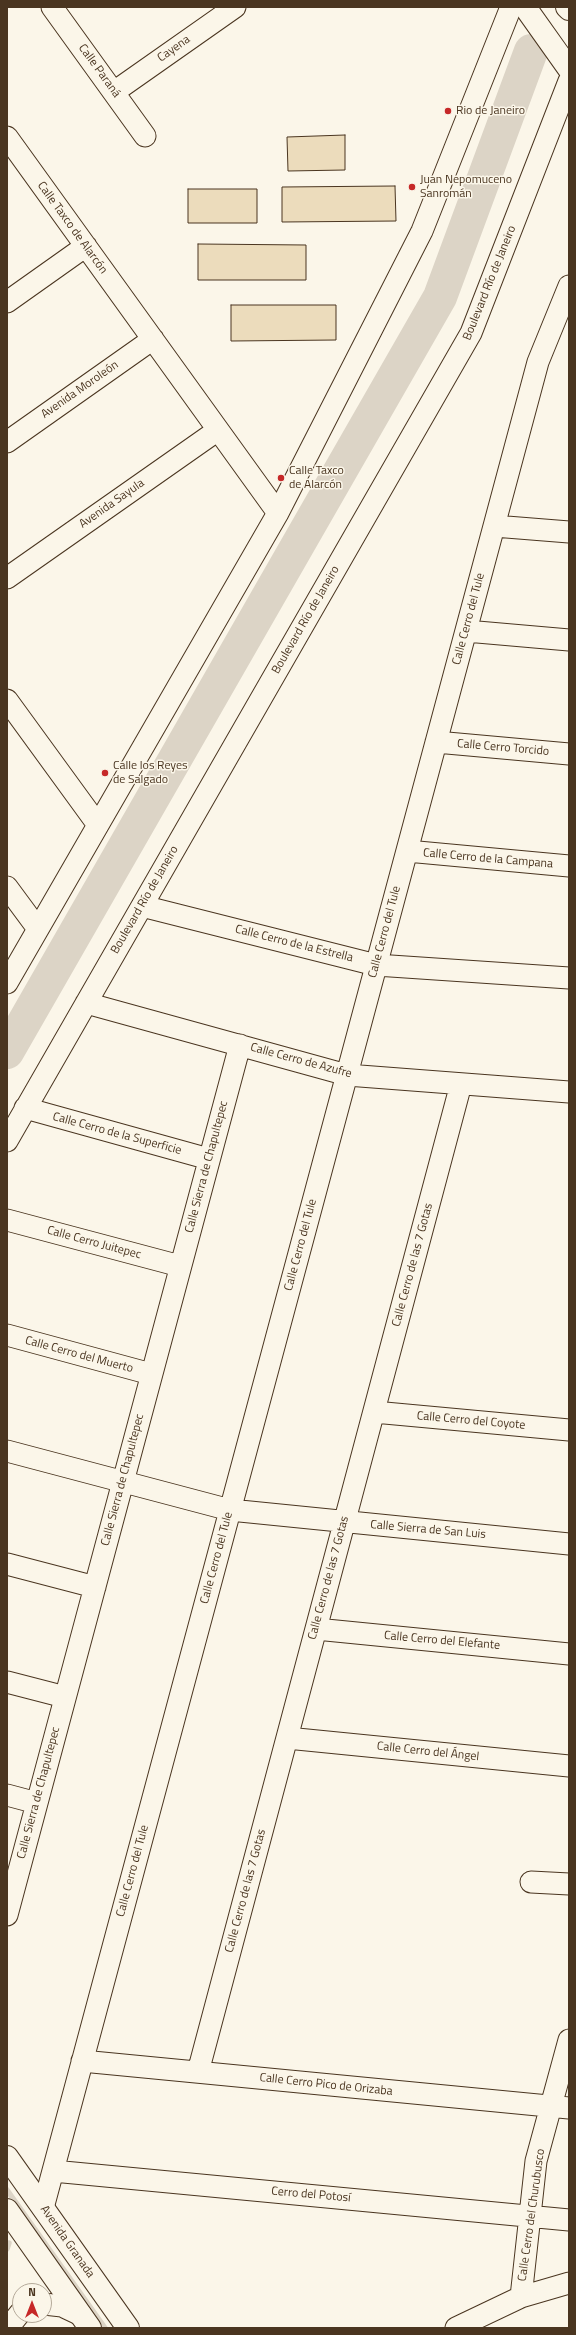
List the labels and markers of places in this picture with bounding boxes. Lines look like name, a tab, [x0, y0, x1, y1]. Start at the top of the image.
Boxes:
place label: Rio de Janeiro	[456, 104, 525, 118]
marker: Rio de Janeiro	[443, 106, 453, 116]
place label: Juan Nepomuceno Sanromán	[420, 173, 512, 201]
marker: Juan Nepomuceno Sanromán	[407, 182, 417, 192]
place label: Calle Taxco de Alarcón	[289, 464, 344, 492]
marker: Calle Taxco de Alarcón	[276, 473, 286, 483]
place label: Calle los Reyes de Salgado	[113, 759, 188, 787]
marker: Calle los Reyes de Salgado	[100, 768, 110, 778]

